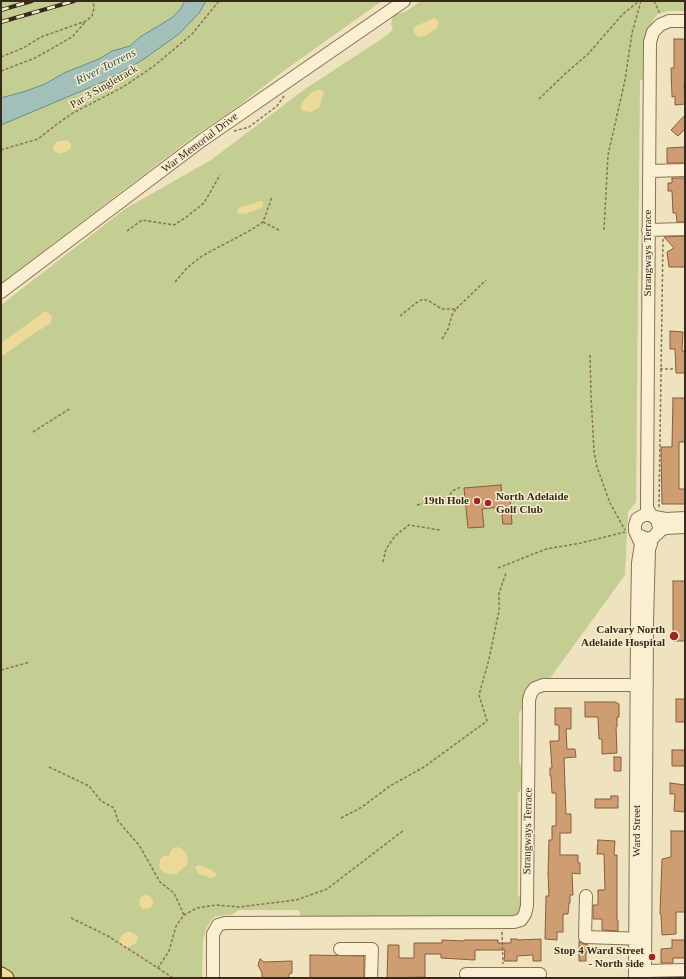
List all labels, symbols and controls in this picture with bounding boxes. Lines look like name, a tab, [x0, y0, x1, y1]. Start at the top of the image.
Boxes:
water label: River Torrens	[74, 46, 138, 88]
street label: Par 3 Singletrack	[68, 62, 140, 112]
street label: War Memorial Drive	[159, 110, 241, 176]
street label: Strangways Terrace	[641, 210, 655, 296]
place label: North Adelaide Golf Club	[496, 490, 568, 516]
place label: 19th Hole	[423, 494, 469, 508]
marker: 19th Hole	[472, 496, 482, 506]
marker: North Adelaide Golf Club	[483, 498, 493, 508]
place label: Calvary North Adelaide Hospital	[581, 623, 665, 649]
marker: Calvary North Adelaide Hospital	[668, 630, 680, 642]
street label: Strangways Terrace	[521, 787, 535, 875]
street label: Ward Street	[630, 805, 644, 857]
place label: Stop 4 Ward Street - North side	[554, 944, 644, 970]
marker: Stop 4 Ward Street - North side	[647, 952, 657, 962]

